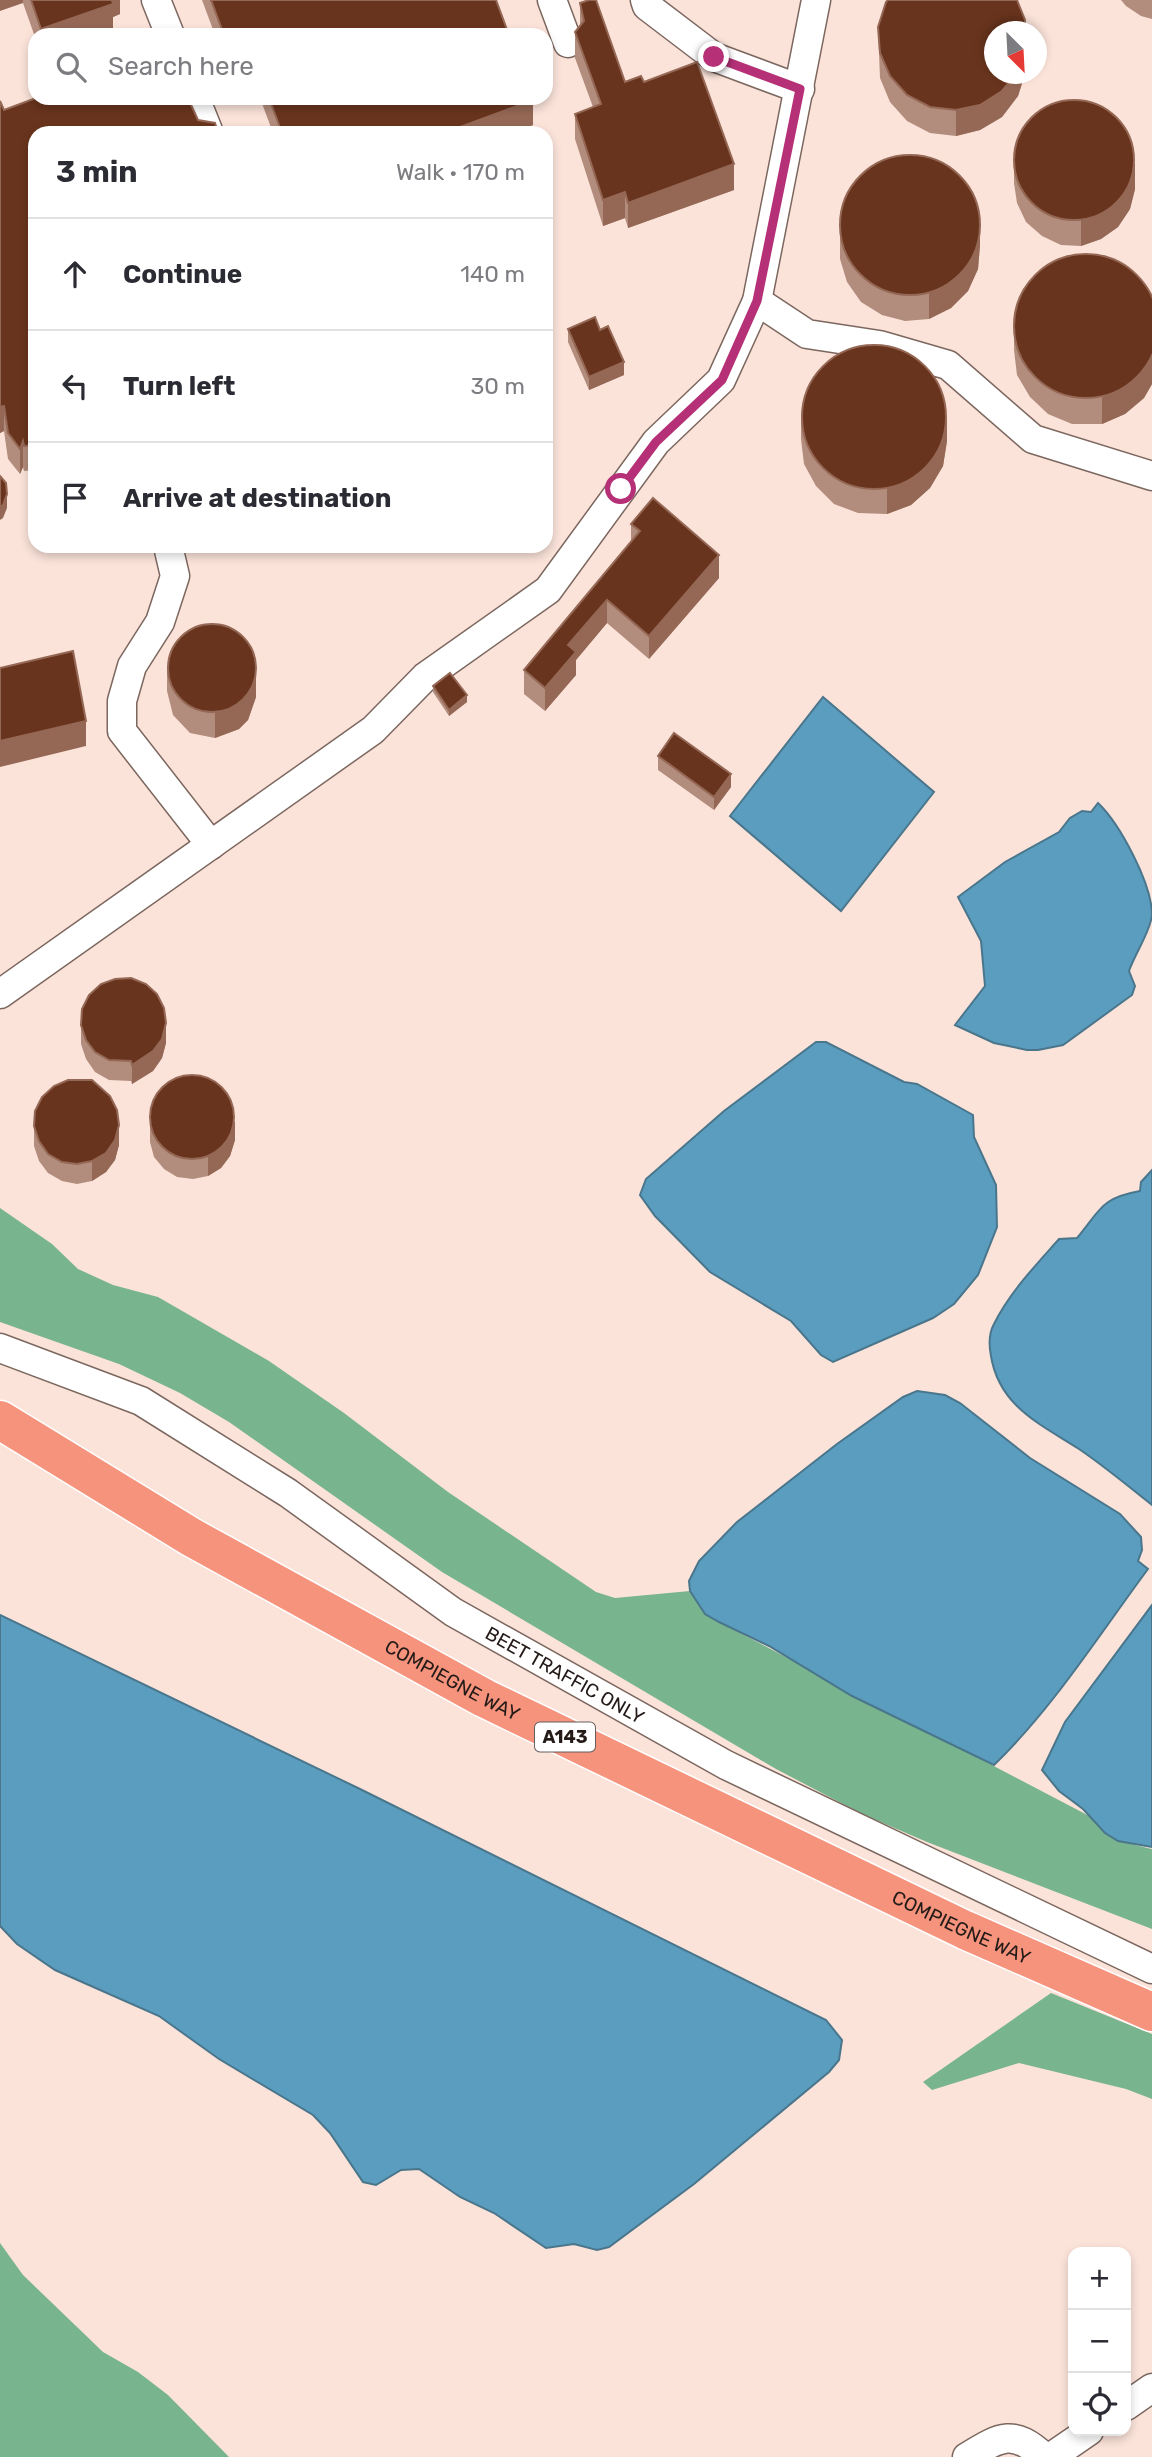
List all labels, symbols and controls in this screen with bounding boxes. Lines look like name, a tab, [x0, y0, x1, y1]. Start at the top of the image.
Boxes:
north arrow	[984, 21, 1047, 84]
search box	[28, 28, 553, 105]
route end	[698, 41, 729, 72]
icon: search	[52, 48, 90, 86]
text: Search here	[108, 51, 254, 82]
text: 3 min	[56, 154, 138, 190]
text: Walk · 170 m	[396, 158, 525, 186]
icon: ahead	[56, 255, 94, 293]
text: Continue	[123, 259, 242, 290]
text: 140 m	[460, 260, 525, 288]
icon: left	[56, 367, 94, 405]
text: Turn left	[123, 371, 235, 402]
text: 30 m	[470, 372, 525, 400]
route start	[605, 473, 636, 504]
icon: arrive	[56, 479, 94, 517]
text: Arrive at destination	[123, 483, 391, 514]
street label: BEET TRAFFIC ONLY	[482, 1621, 649, 1728]
street label: COMPIEGNE WAY	[381, 1634, 524, 1725]
road number: A143	[535, 1722, 595, 1752]
street label: COMPIEGNE WAY	[889, 1885, 1034, 1969]
map controls	[1068, 2247, 1131, 2436]
button: +	[1068, 2247, 1131, 2310]
button: −	[1068, 2310, 1131, 2373]
button: locate	[1068, 2373, 1131, 2436]

